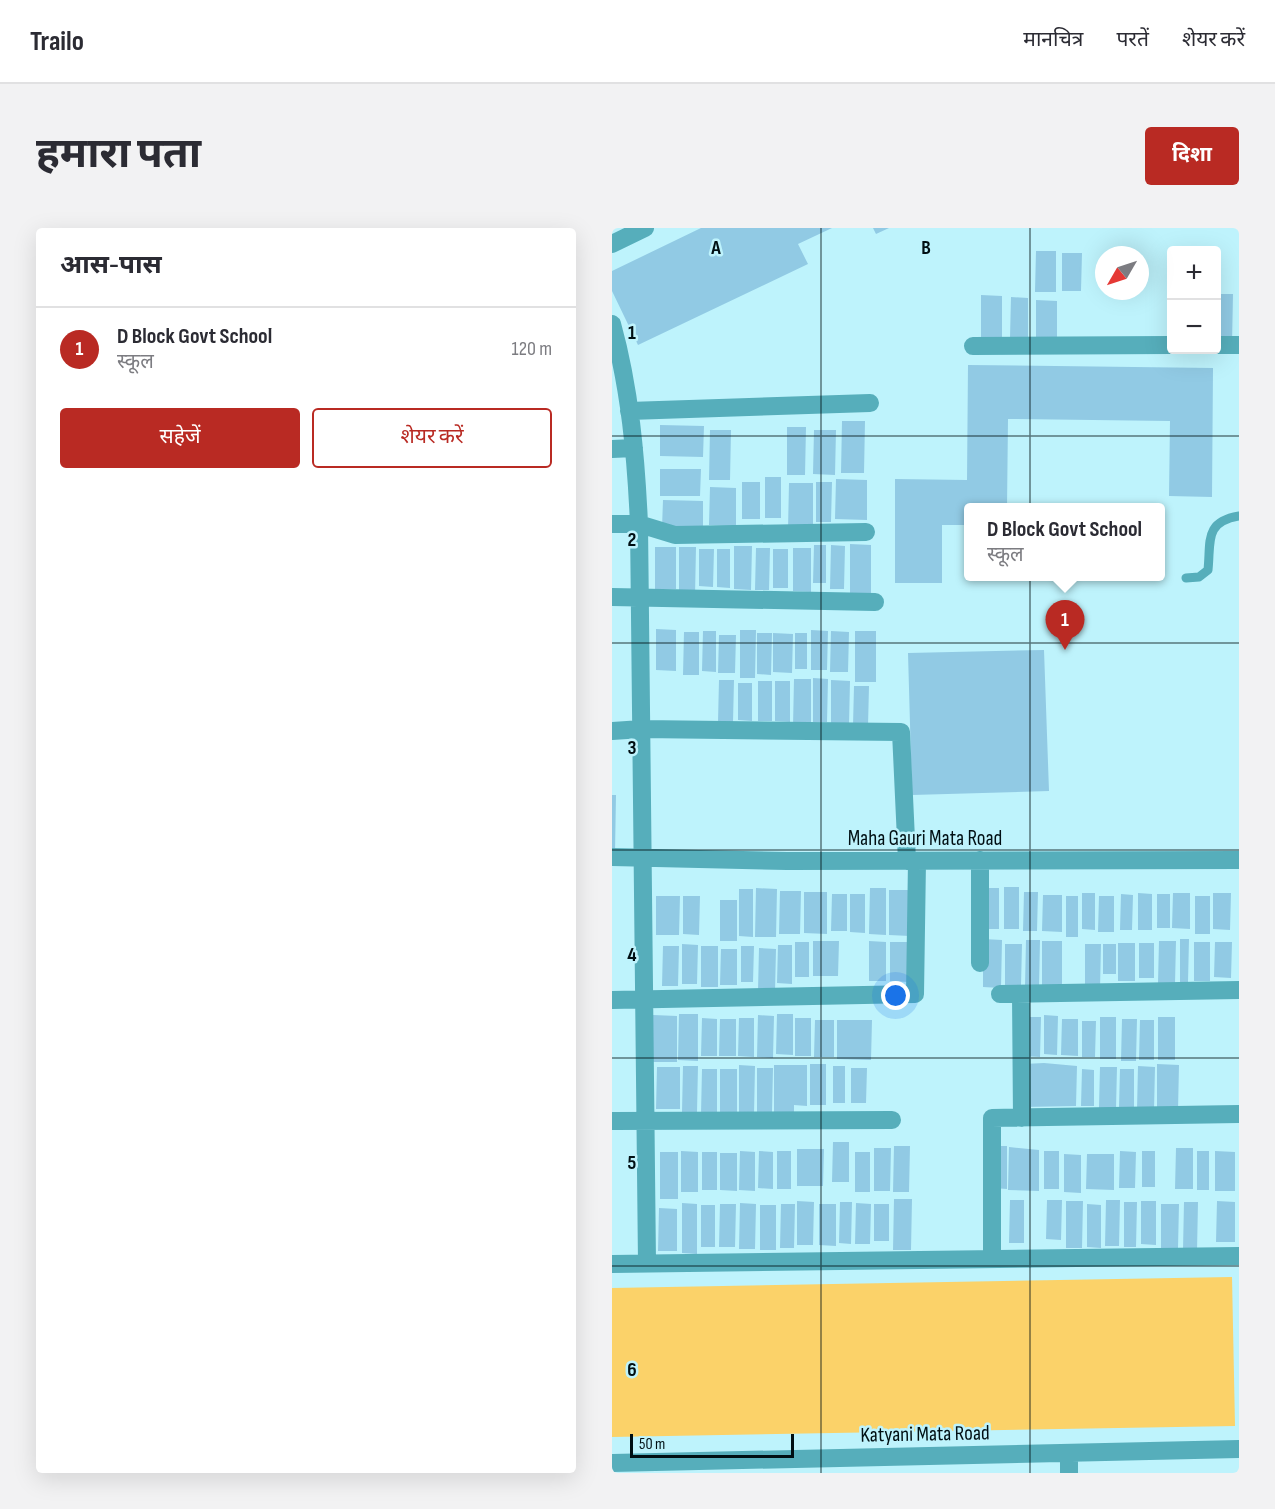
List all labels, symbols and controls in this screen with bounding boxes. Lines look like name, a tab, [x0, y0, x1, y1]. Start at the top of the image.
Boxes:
text: Trailo	[30, 25, 84, 58]
text: मानचित्र	[1023, 27, 1083, 52]
text: परतें	[1116, 27, 1149, 52]
text: शेयर करें	[1182, 27, 1245, 52]
button: दिशा	[1145, 127, 1239, 185]
text: हमारा पता	[36, 129, 201, 180]
text: A	[710, 236, 721, 260]
text: B	[921, 236, 931, 260]
north arrow	[1095, 246, 1149, 300]
map controls	[1167, 246, 1221, 354]
button: +	[1167, 246, 1221, 300]
text: आस-पास	[60, 250, 162, 281]
button: −	[1167, 300, 1221, 354]
text: 1	[628, 321, 636, 345]
text: D Block Govt School	[117, 323, 272, 350]
text: 1	[76, 337, 83, 361]
text: 120 m	[512, 337, 552, 361]
text: स्कूल	[117, 350, 154, 374]
button: सहेजें	[60, 408, 300, 468]
button: शेयर करें	[312, 408, 552, 468]
popup	[964, 503, 1165, 581]
text: D Block Govt School	[987, 516, 1142, 543]
text: 2	[628, 528, 636, 552]
text: स्कूल	[987, 543, 1024, 567]
pin: 1	[1046, 600, 1084, 650]
text: 3	[628, 736, 637, 760]
street label: Maha Gauri Mata Road	[848, 826, 1002, 851]
text: 4	[627, 943, 637, 967]
your location	[881, 981, 910, 1010]
text: 5	[628, 1151, 637, 1175]
text: 6	[627, 1358, 637, 1382]
street label: Katyani Mata Road	[860, 1420, 990, 1448]
scale bar	[630, 1431, 794, 1458]
text: 50 m	[639, 1435, 665, 1454]

